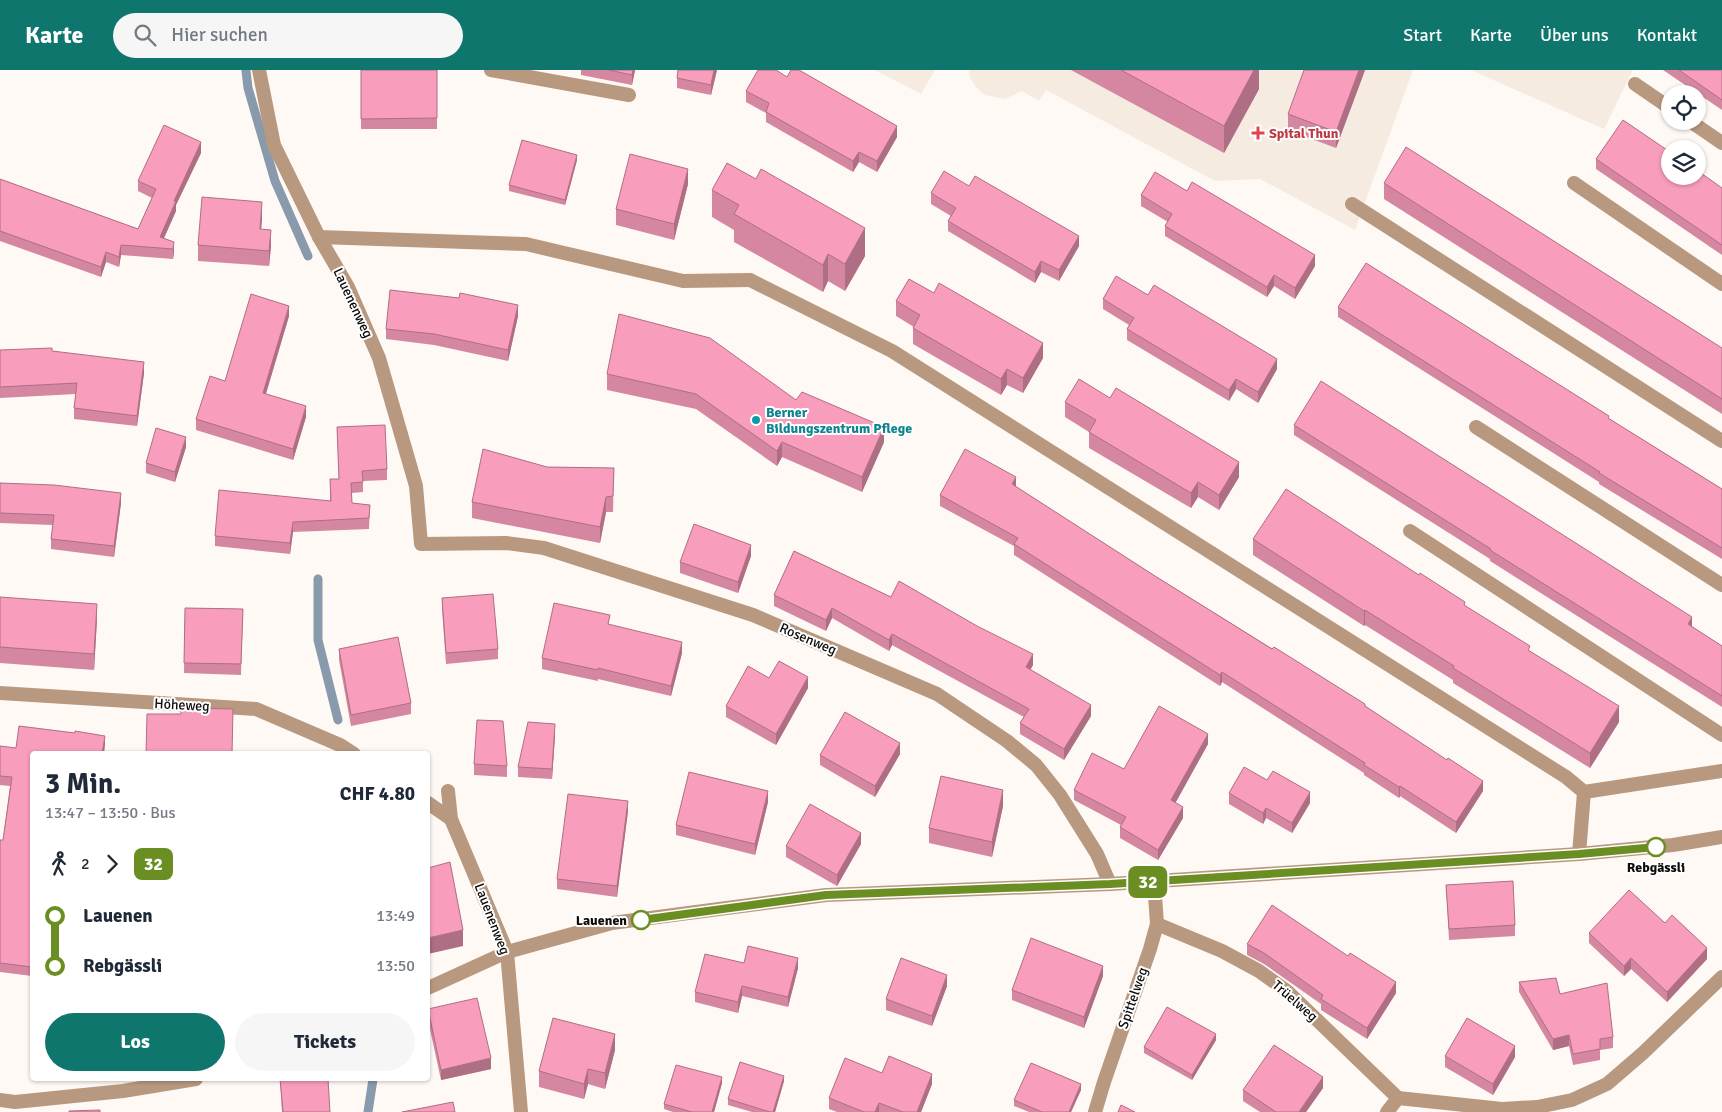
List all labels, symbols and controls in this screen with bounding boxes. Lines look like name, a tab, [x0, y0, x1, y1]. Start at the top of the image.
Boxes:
search box	[113, 13, 463, 58]
text: Karte	[25, 20, 83, 50]
icon: search	[131, 21, 159, 49]
text: Hier suchen	[171, 23, 268, 47]
text: Start	[1403, 24, 1442, 46]
text: Karte	[1470, 24, 1512, 46]
text: Über uns	[1540, 24, 1609, 46]
text: Kontakt	[1637, 24, 1697, 46]
map controls	[1661, 85, 1706, 185]
button: locate	[1661, 85, 1706, 130]
place label: Spital Thun	[1269, 125, 1339, 142]
marker: Spital Thun	[1251, 126, 1265, 140]
button: layers	[1661, 140, 1706, 185]
street label: Lauenenweg	[329, 265, 377, 341]
place label: Berner Bildungszentrum Pflege	[766, 404, 912, 437]
marker: Berner Bildungszentrum Pflege	[750, 414, 762, 426]
street label: Rosenweg	[777, 619, 839, 659]
street label: Höheweg	[154, 695, 210, 715]
text: 3 Min.	[45, 767, 121, 801]
text: CHF 4.80	[340, 782, 415, 806]
text: 13:47 – 13:50 · Bus	[45, 803, 176, 823]
marker: Rebgässli	[1646, 837, 1666, 857]
icon: walk	[45, 850, 73, 878]
icon: forward	[98, 850, 126, 878]
text: 32	[144, 853, 163, 875]
text: 2	[81, 854, 90, 874]
place label: Rebgässli	[1627, 859, 1685, 876]
line badge: 32	[1126, 866, 1170, 898]
text: 32	[1138, 871, 1158, 893]
street label: Lauenenweg	[471, 881, 513, 957]
text: Lauenen	[83, 904, 153, 928]
text: 13:49	[376, 906, 415, 926]
marker: Lauenen	[631, 910, 651, 930]
place label: Lauenen	[576, 912, 627, 929]
text: Rebgässli	[83, 954, 162, 978]
text: 13:50	[376, 956, 415, 976]
street label: Spittelweg	[1115, 965, 1151, 1031]
street label: Trüelweg	[1269, 977, 1321, 1025]
button: Los	[45, 1013, 225, 1071]
button: Tickets	[235, 1013, 415, 1071]

